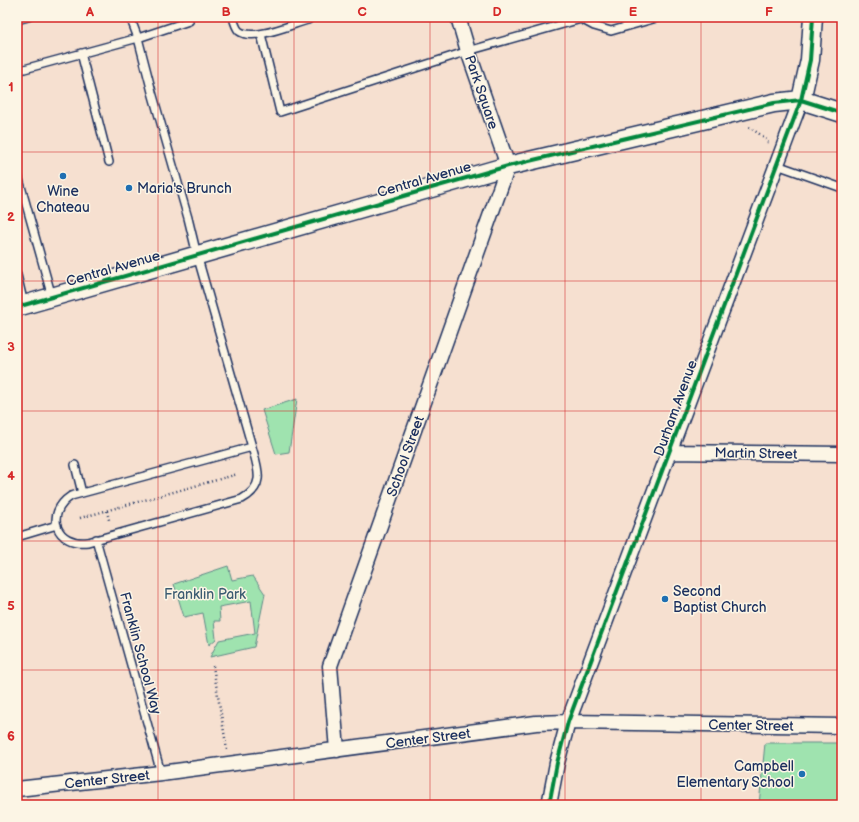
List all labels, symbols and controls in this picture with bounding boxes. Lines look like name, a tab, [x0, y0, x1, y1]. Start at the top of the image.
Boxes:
text: A	[85, 4, 94, 20]
text: B	[221, 4, 231, 20]
text: C	[357, 4, 367, 20]
text: D	[492, 4, 502, 20]
text: E	[629, 4, 638, 20]
text: F	[765, 4, 773, 20]
street label: Park Square	[461, 53, 502, 131]
text: 1	[8, 79, 14, 95]
street label: Central Avenue	[375, 158, 473, 201]
marker: Wine Chateau	[58, 171, 68, 181]
place label: Maria's Brunch	[137, 180, 232, 197]
place label: Wine Chateau	[36, 183, 90, 216]
marker: Maria's Brunch	[124, 183, 134, 193]
text: 2	[7, 209, 15, 225]
street label: Central Avenue	[64, 247, 162, 290]
text: 3	[7, 339, 15, 355]
street label: Durham Avenue	[650, 358, 701, 459]
street label: School Street	[383, 413, 428, 499]
street label: Martin Street	[715, 444, 798, 463]
text: 4	[7, 468, 15, 484]
place label: Second Baptist Church	[673, 583, 767, 616]
park label: Franklin Park	[164, 586, 246, 603]
street label: Franklin School Way	[116, 590, 165, 717]
marker: Second Baptist Church	[660, 594, 670, 604]
text: 5	[7, 598, 15, 614]
street label: Center Street	[708, 716, 794, 735]
street label: Center Street	[385, 725, 472, 752]
text: 6	[7, 728, 15, 744]
place label: Campbell Elementary School	[677, 758, 794, 791]
street label: Center Street	[64, 767, 151, 792]
marker: Campbell Elementary School	[797, 769, 807, 779]

